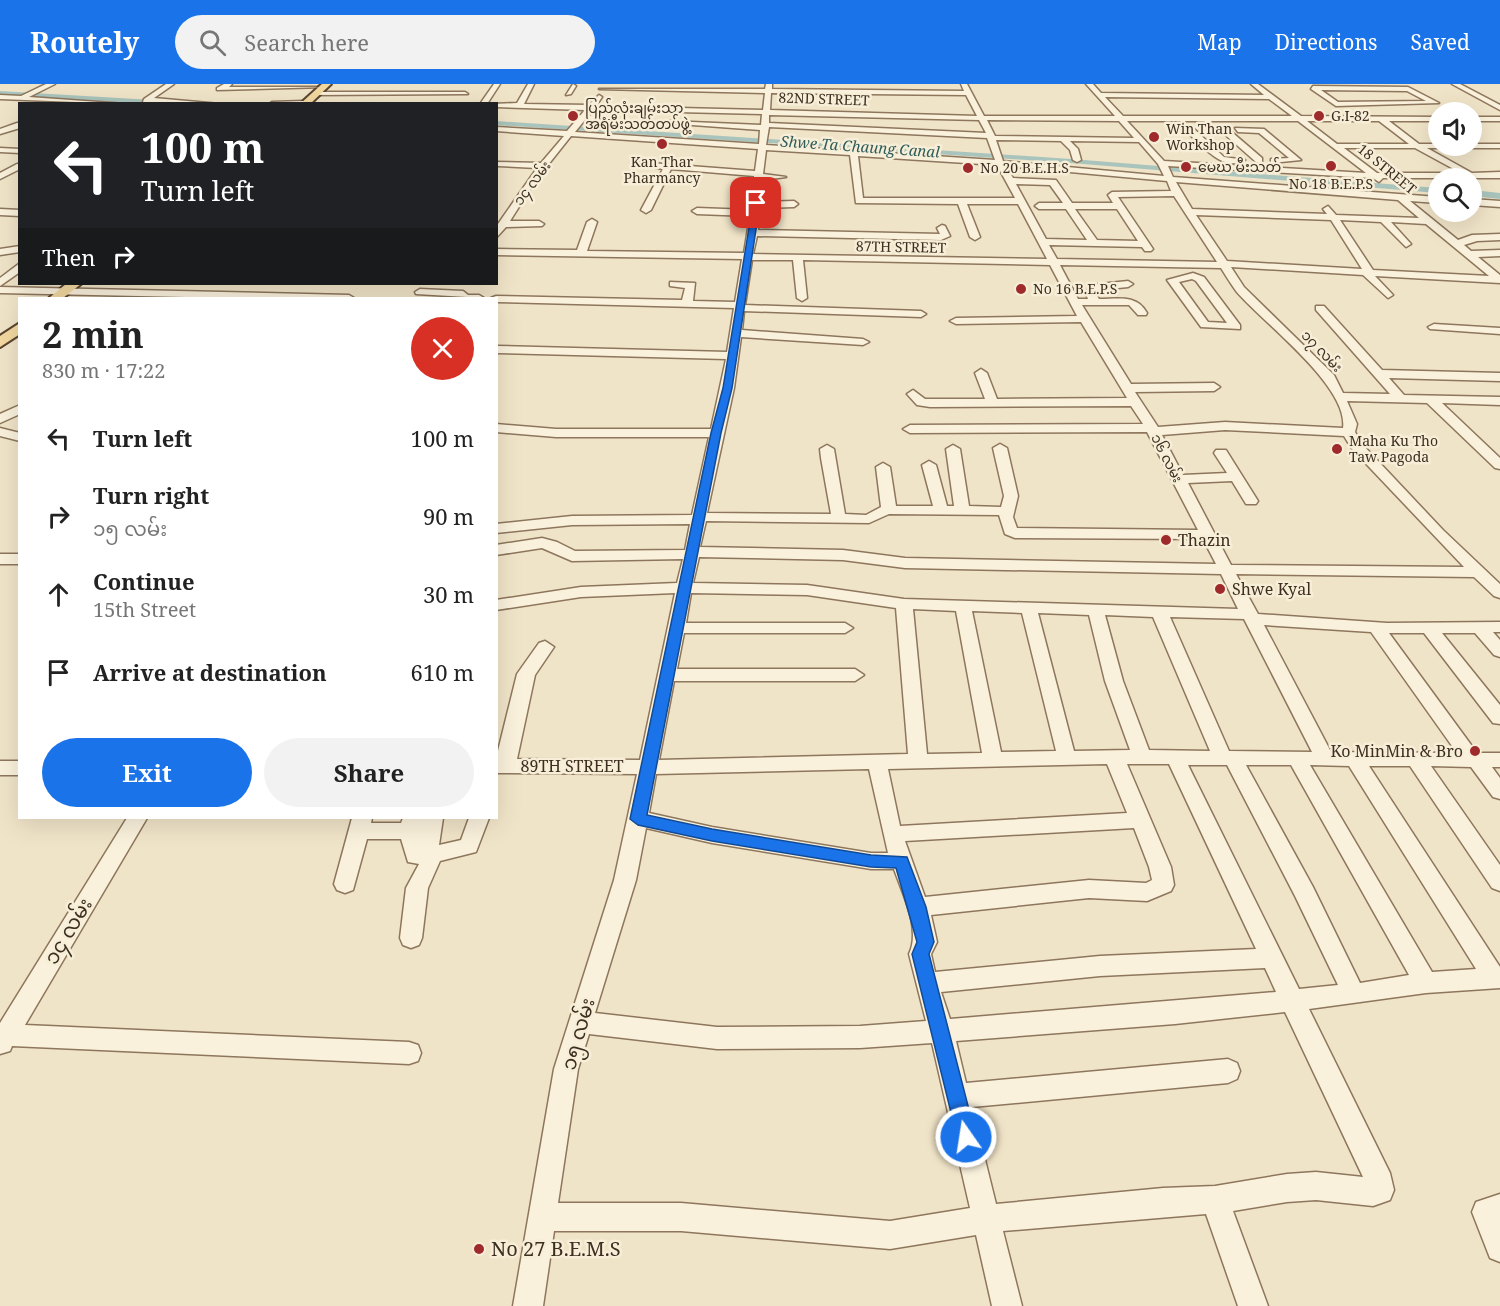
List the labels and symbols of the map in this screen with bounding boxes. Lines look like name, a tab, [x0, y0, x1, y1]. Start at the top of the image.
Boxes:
street label: 82ND STREET	[778, 87, 870, 110]
place label: ပြည်လုံးချမ်းသာ အရံမီးသတ်တပ်ဖွဲ့	[585, 98, 692, 136]
place label: G.I-82	[1331, 106, 1370, 125]
marker: ပြည်လုံးချမ်းသာ အရံမီးသတ်တပ်ဖွဲ့	[566, 109, 580, 123]
marker: G.I-82	[1312, 109, 1326, 123]
place label: Win Than Workshop	[1166, 119, 1235, 154]
water label: Shwe Ta Chaung Canal	[780, 130, 941, 162]
marker: Win Than Workshop	[1147, 130, 1161, 144]
marker: Kan Thar Pharmancy	[655, 137, 669, 151]
street label: 18 STREET	[1354, 139, 1421, 198]
place label: Kan Thar Pharmancy	[624, 152, 700, 187]
street label: ၁၄ လမ်း	[509, 157, 557, 211]
place label: မေဃ မီးသတ်	[1198, 157, 1281, 176]
place label: No 20 B.E.H.S	[980, 158, 1069, 177]
marker: No 18 B.E.P.S	[1324, 159, 1338, 173]
marker: မေဃ မီးသတ်	[1179, 160, 1193, 174]
marker: No 20 B.E.H.S	[961, 161, 975, 175]
place label: No 18 B.E.P.S	[1289, 174, 1373, 193]
pin	[730, 177, 781, 228]
street label: 87TH STREET	[856, 236, 947, 257]
place label: No 16 B.E.P.S	[1033, 279, 1117, 298]
marker: No 16 B.E.P.S	[1014, 282, 1028, 296]
street label: ၁၇ လမ်း	[1295, 326, 1347, 378]
street label: ၁၆ လမ်း	[1147, 430, 1188, 485]
place label: Maha Ku Tho Taw Pagoda	[1349, 431, 1438, 466]
marker: Maha Ku Tho Taw Pagoda	[1330, 442, 1344, 456]
place label: Thazin	[1178, 529, 1231, 551]
marker: Thazin	[1159, 533, 1173, 547]
place label: Shwe Kyal	[1232, 578, 1311, 600]
marker: Shwe Kyal	[1213, 582, 1227, 596]
place label: Ko MinMin & Bro	[1330, 740, 1463, 762]
marker: Ko MinMin & Bro	[1468, 744, 1482, 758]
street label: 89TH STREET	[521, 755, 624, 777]
street label: ၁၄ လမ်း	[37, 893, 101, 971]
street label: ၁၅ လမ်း	[554, 995, 604, 1074]
position arrow	[934, 1105, 998, 1169]
place label: No 27 B.E.M.S	[491, 1235, 621, 1262]
marker: No 27 B.E.M.S	[472, 1242, 486, 1256]

